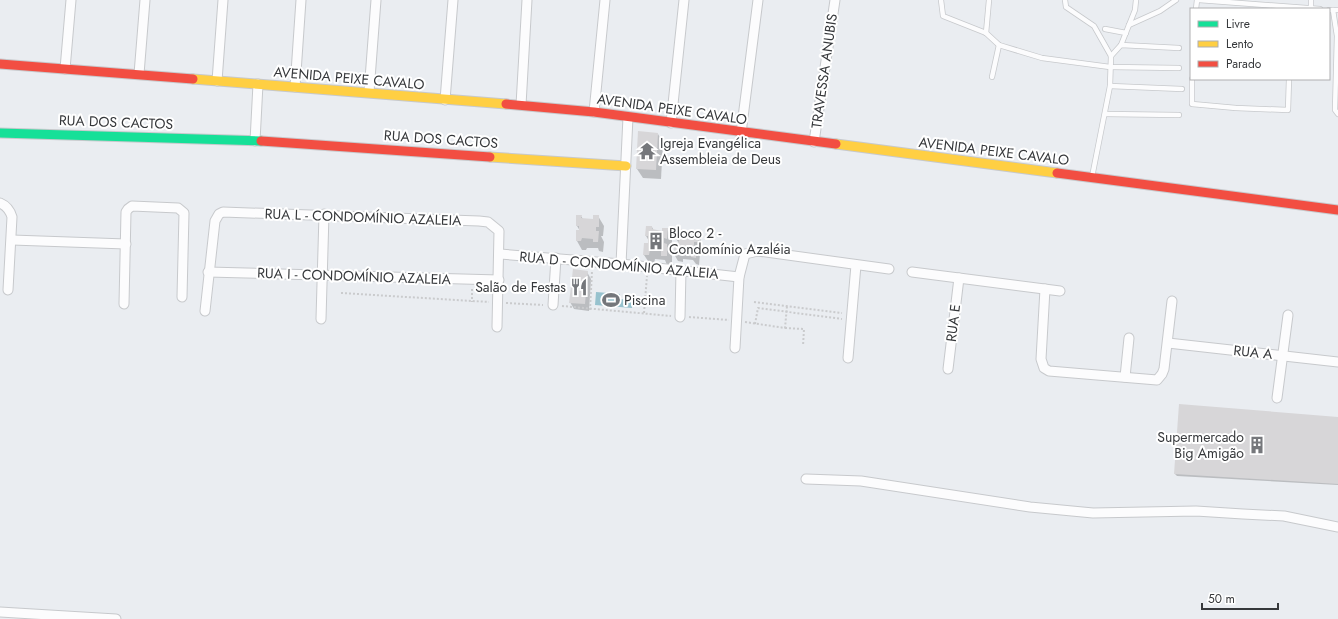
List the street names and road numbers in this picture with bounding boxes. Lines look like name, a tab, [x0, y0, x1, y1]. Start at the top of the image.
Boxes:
street label: TRAVESSA ANUBIS	[806, 12, 842, 130]
street label: AVENIDA PEIXE CAVALO	[273, 61, 425, 95]
street label: AVENIDA PEIXE CAVALO	[596, 89, 748, 129]
street label: RUA DOS CACTOS	[58, 110, 174, 134]
street label: RUA DOS CACTOS	[383, 125, 499, 153]
street label: AVENIDA PEIXE CAVALO	[918, 132, 1070, 170]
street label: RUA L - CONDOMÍNIO AZALEIA	[264, 204, 462, 230]
street label: RUA D - CONDOMÍNIO AZALEIA	[518, 246, 720, 284]
street label: RUA I - CONDOMÍNIO AZALEIA	[257, 263, 452, 289]
street label: RUA E	[941, 303, 965, 343]
street label: RUA A	[1232, 340, 1274, 364]

